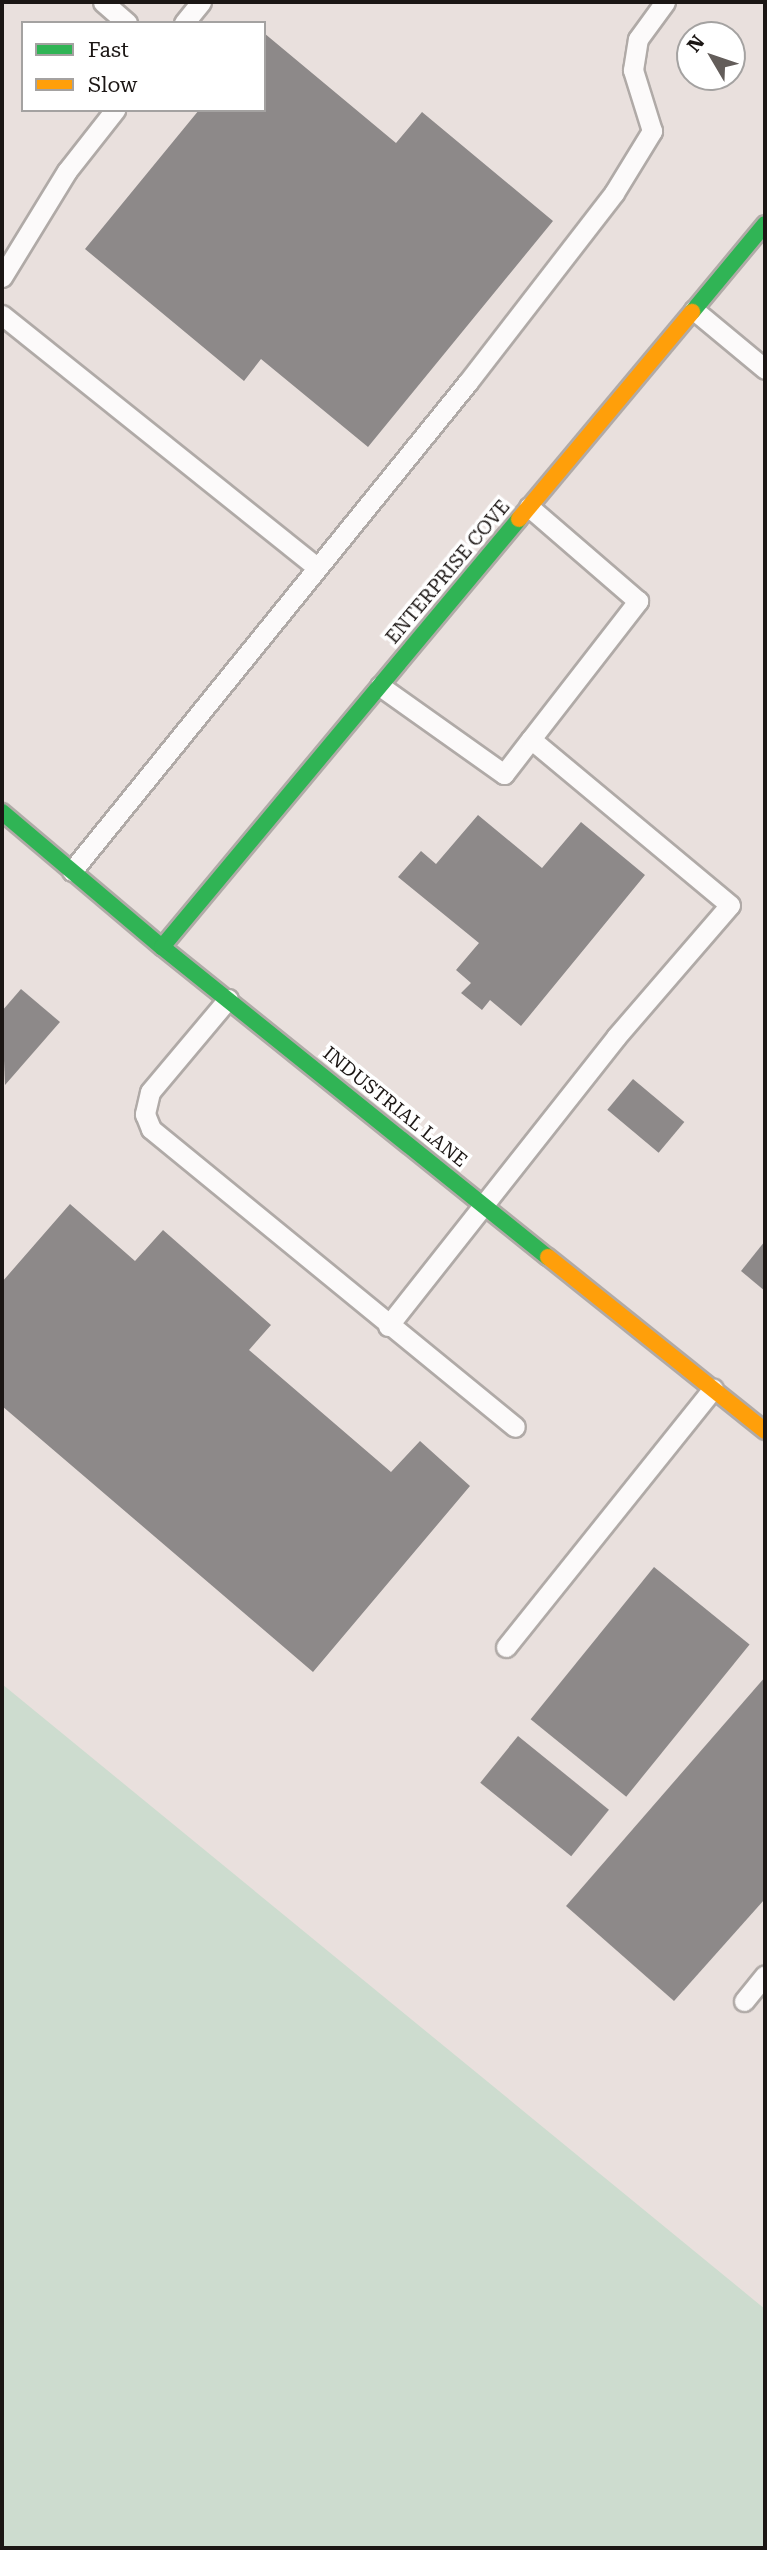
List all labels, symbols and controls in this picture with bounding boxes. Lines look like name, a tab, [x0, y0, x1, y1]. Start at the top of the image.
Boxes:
legend	[21, 21, 266, 112]
north arrow	[676, 21, 746, 91]
text: N	[682, 31, 709, 57]
text: Fast	[88, 38, 129, 62]
text: Slow	[88, 73, 137, 97]
street label: ENTERPRISE COVE	[381, 496, 515, 648]
street label: INDUSTRIAL LANE	[318, 1042, 472, 1172]

